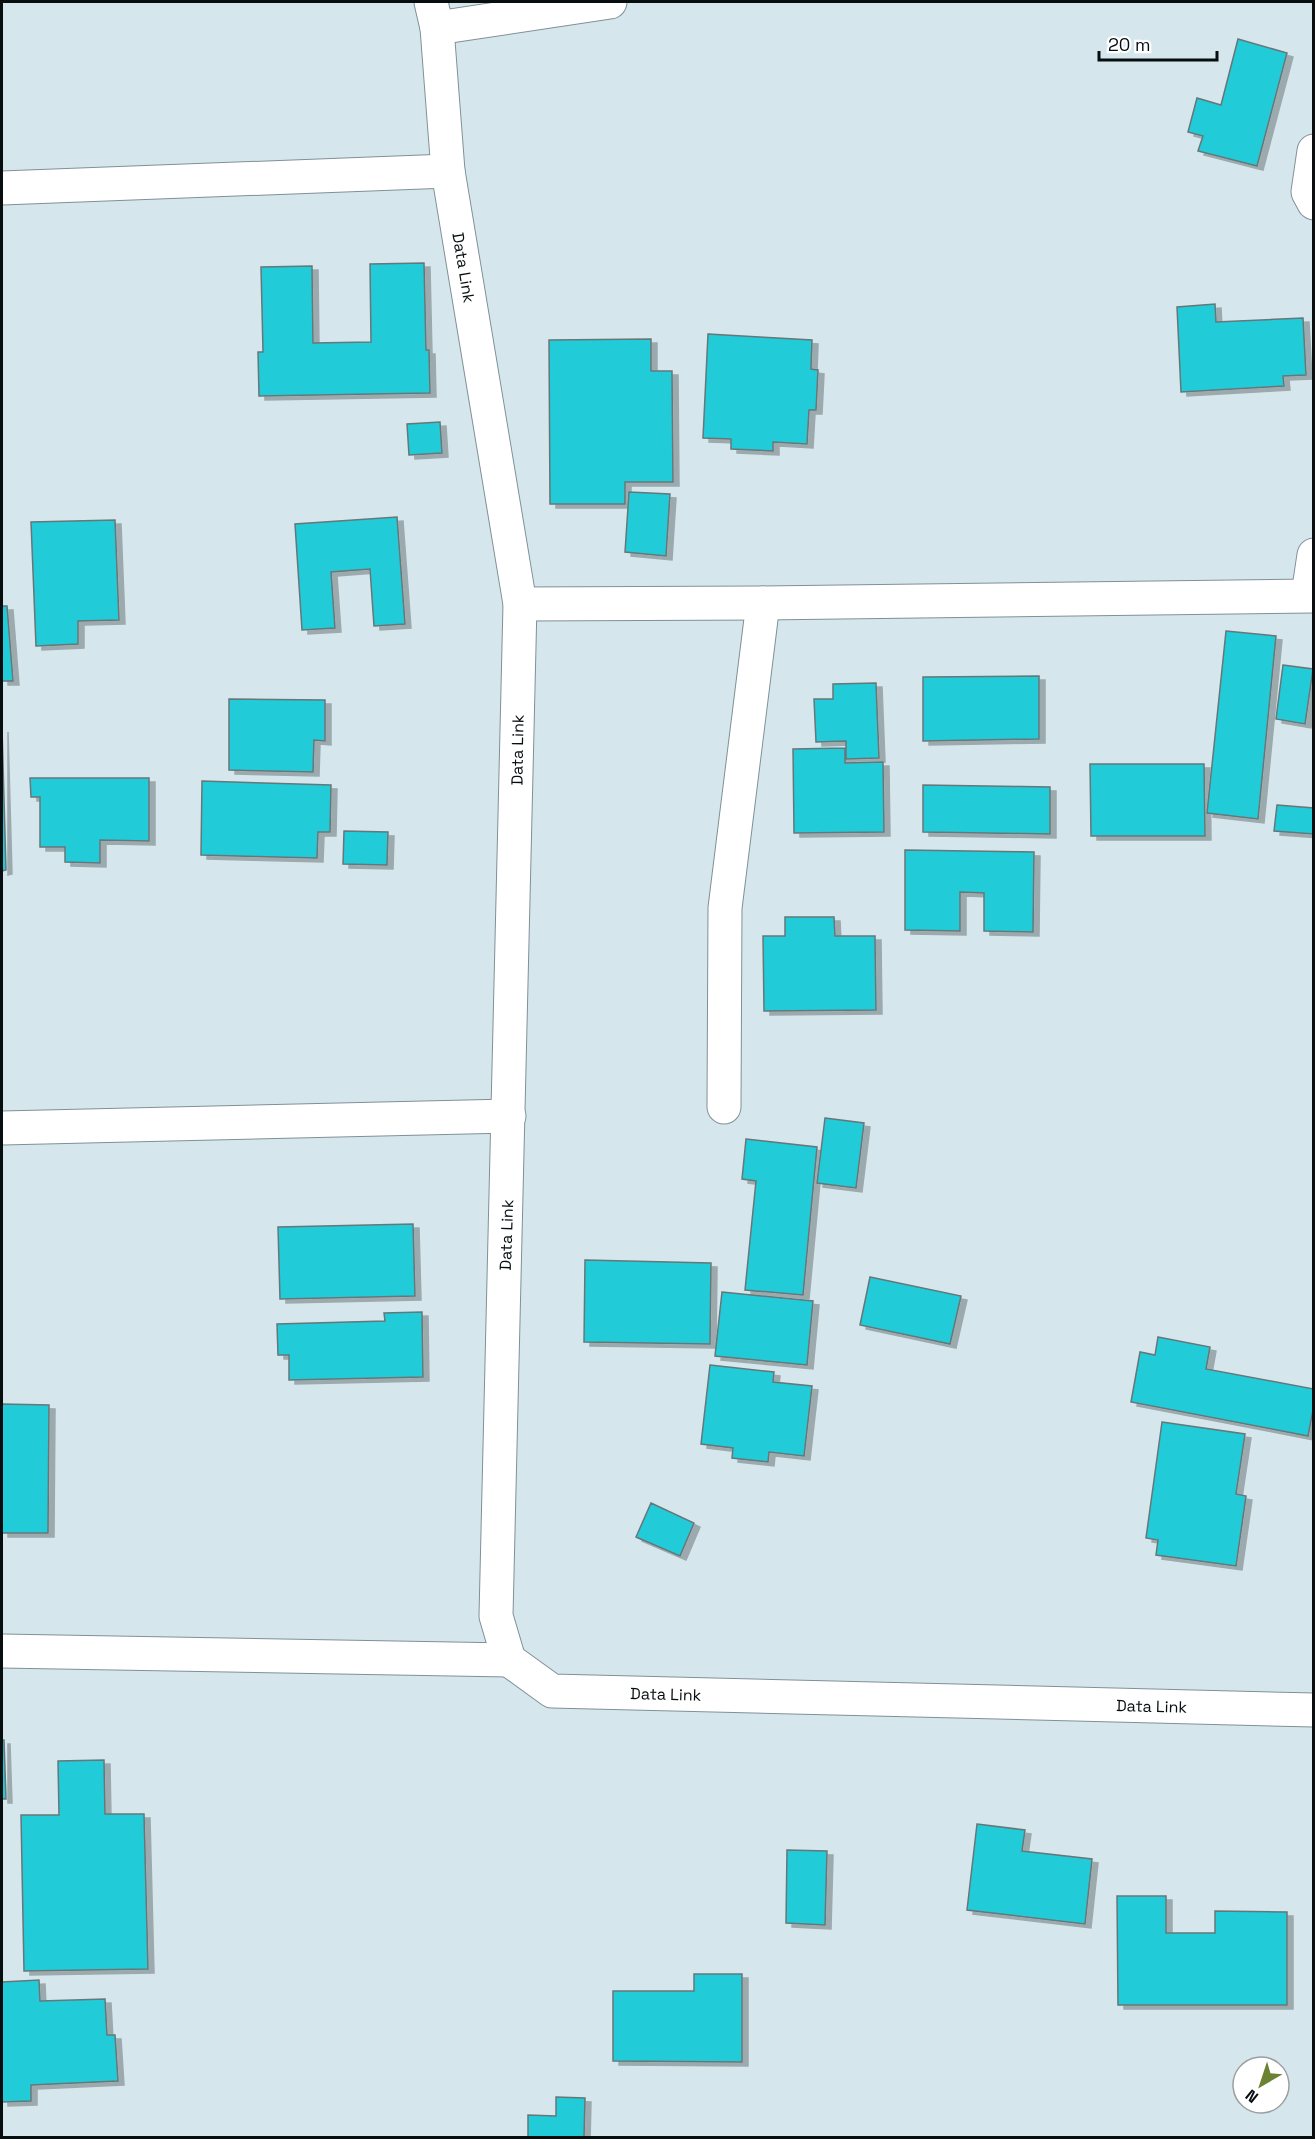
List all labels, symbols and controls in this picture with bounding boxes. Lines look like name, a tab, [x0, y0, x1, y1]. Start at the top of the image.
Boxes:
scale bar	[1099, 24, 1218, 62]
text: 20 m	[1108, 33, 1151, 56]
street label: Data Link	[447, 231, 480, 305]
street label: Data Link	[506, 714, 529, 786]
street label: Data Link	[495, 1199, 518, 1271]
street label: Data Link	[630, 1683, 702, 1706]
street label: Data Link	[1116, 1695, 1188, 1718]
north arrow	[1231, 2055, 1291, 2115]
text: N	[1241, 2085, 1263, 2108]

